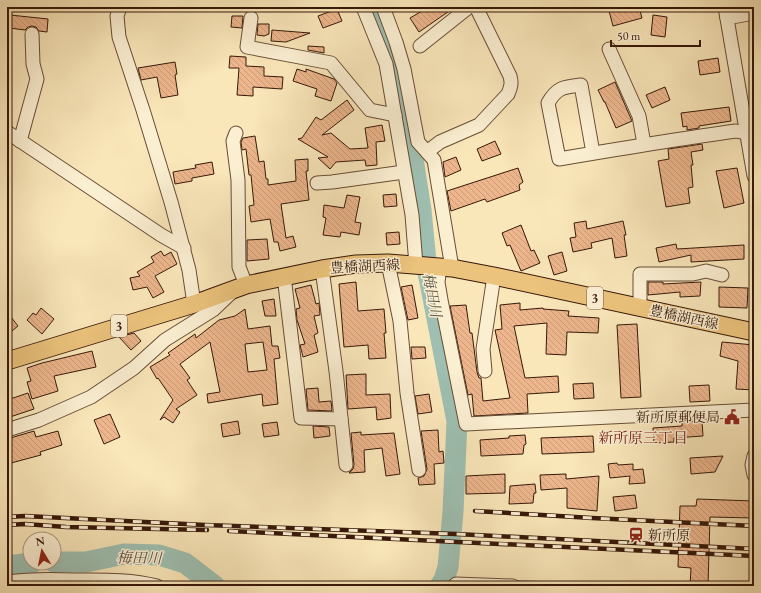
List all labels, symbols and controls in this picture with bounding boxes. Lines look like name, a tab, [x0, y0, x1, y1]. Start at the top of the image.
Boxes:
scale bar	[611, 22, 700, 48]
text: 50 m	[617, 28, 641, 44]
street label: 豊橋湖西線	[330, 255, 400, 277]
water label: 梅田川	[419, 271, 446, 321]
road number: 3	[587, 287, 603, 309]
street label: 豊橋湖西線	[648, 301, 720, 333]
road number: 3	[111, 315, 127, 337]
place label: 新所原郵便局	[636, 408, 720, 426]
public building icon: 新所原郵便局	[723, 408, 741, 426]
district label: 新所原三丁目	[598, 428, 688, 447]
station icon: 新所原	[627, 526, 645, 544]
place label: 新所原	[648, 526, 690, 544]
north arrow	[22, 531, 62, 571]
text: N	[35, 533, 46, 549]
water label: 梅田川	[116, 548, 164, 567]

